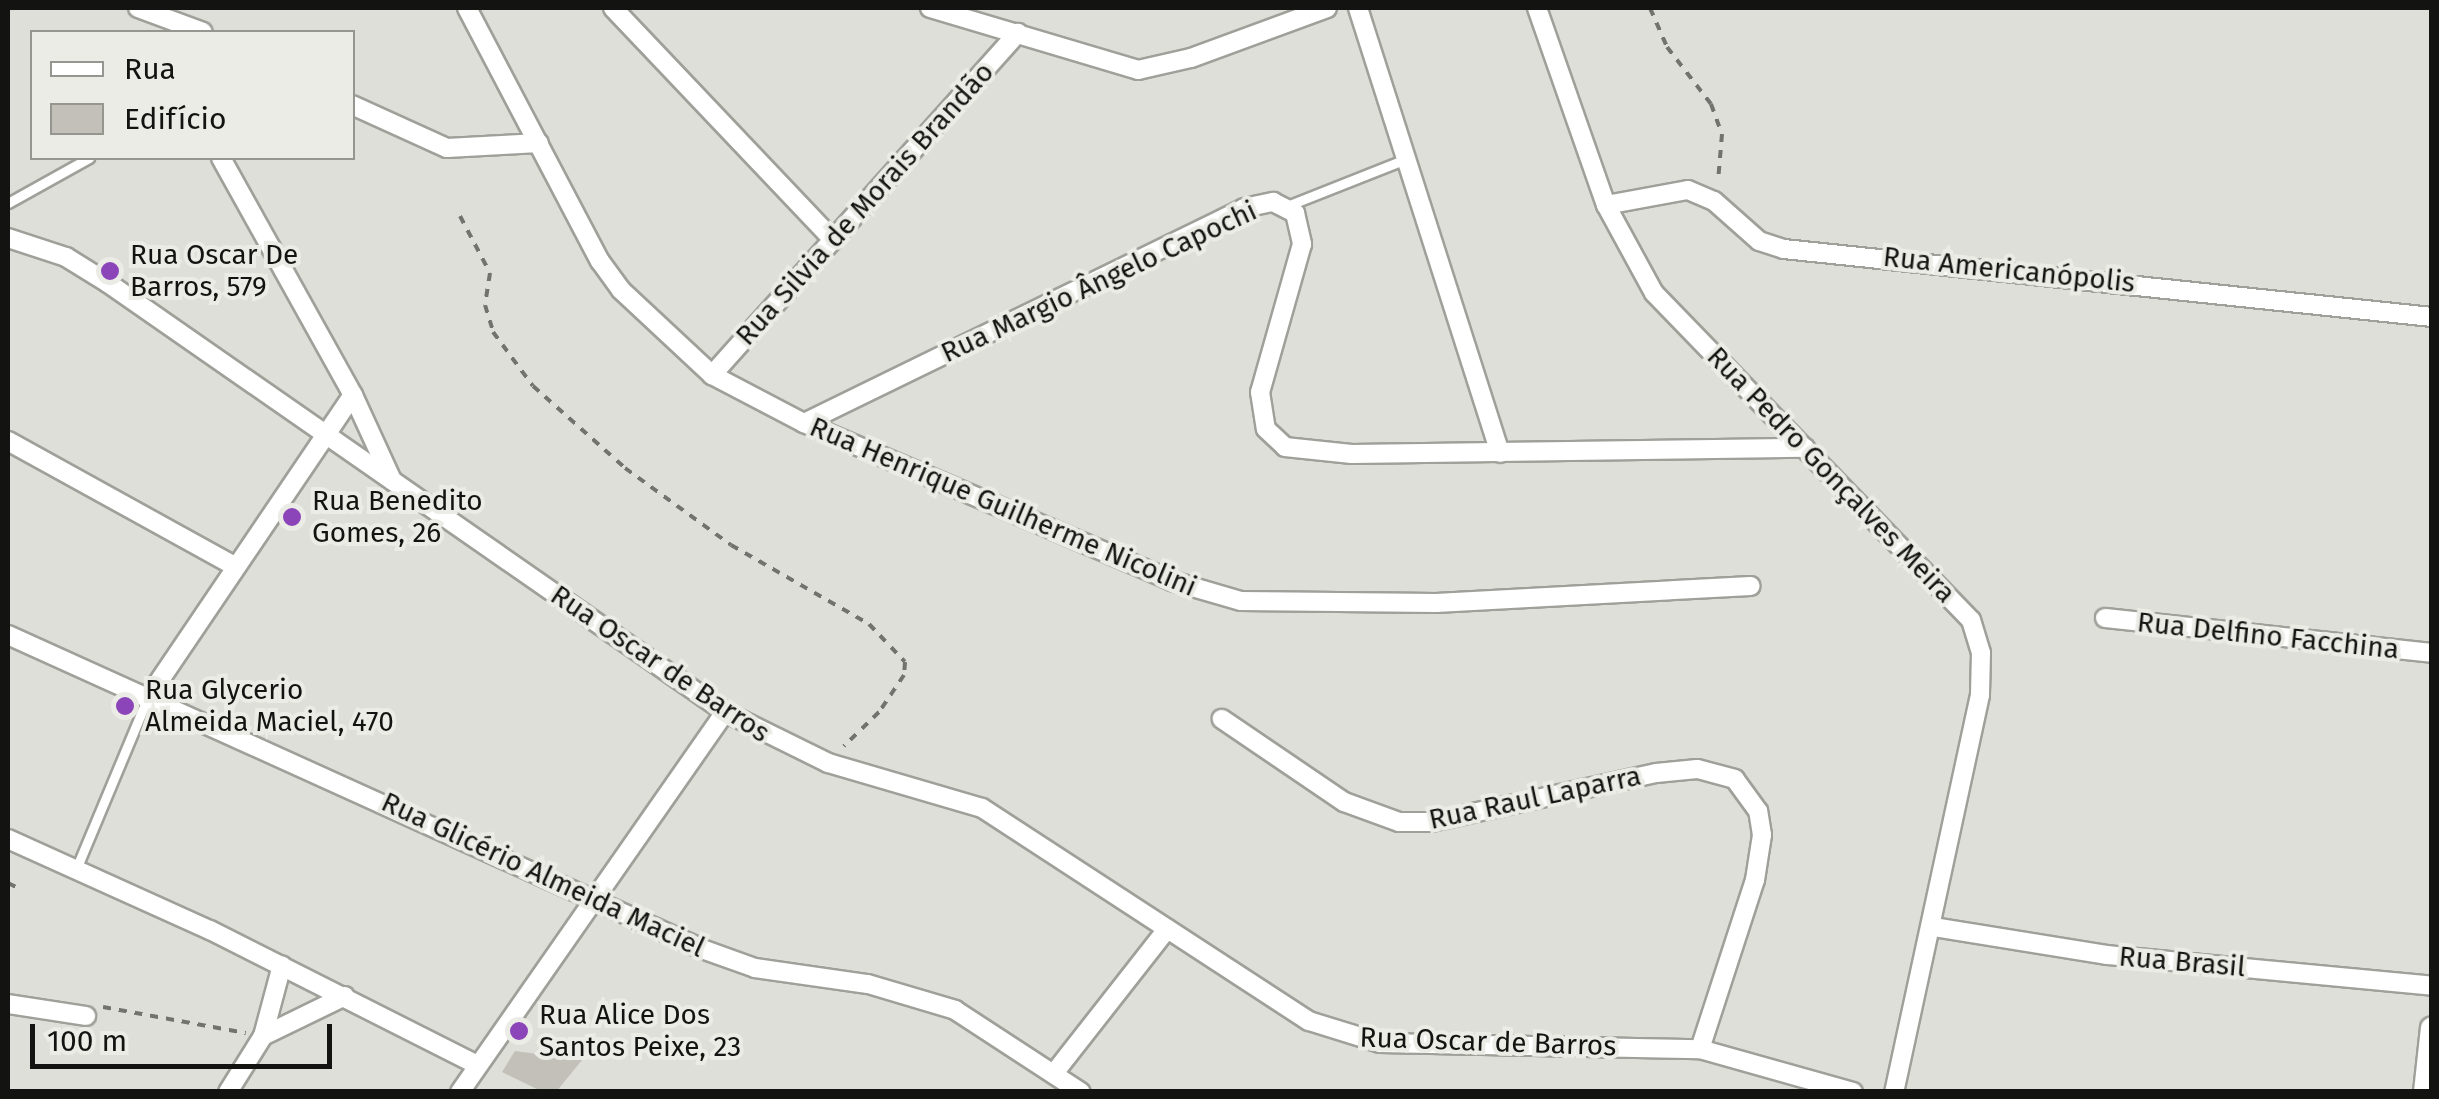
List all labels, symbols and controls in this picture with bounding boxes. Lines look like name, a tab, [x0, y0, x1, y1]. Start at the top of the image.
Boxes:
legend	[30, 30, 355, 160]
text: Rua	[124, 51, 176, 87]
street label: Rua Silvia de Morais Brandão	[729, 56, 1001, 352]
text: Edifício	[124, 101, 226, 137]
street label: Rua Margio Ângelo Capochi	[936, 194, 1262, 370]
place label: Rua Oscar De Barros, 579	[130, 238, 298, 304]
street label: Rua Americanópolis	[1881, 240, 2137, 300]
marker: Rua Oscar De Barros, 579	[99, 260, 121, 282]
street label: Rua Pedro Gonçalves Meira	[1700, 340, 1962, 610]
street label: Rua Henrique Guilherme Nicolini	[805, 410, 1201, 604]
place label: Rua Benedito Gomes, 26	[312, 484, 483, 550]
marker: Rua Benedito Gomes, 26	[281, 506, 303, 528]
street label: Rua Oscar de Barros	[544, 578, 776, 750]
street label: Rua Delfino Facchina	[2135, 606, 2401, 666]
place label: Rua Glycerio Almeida Maciel, 470	[145, 673, 394, 739]
marker: Rua Glycerio Almeida Maciel, 470	[114, 695, 136, 717]
street label: Rua Raul Laparra	[1426, 759, 1644, 837]
street label: Rua Glicério Almeida Maciel	[376, 785, 710, 965]
street label: Rua Brasil	[2117, 940, 2247, 984]
place label: Rua Alice Dos Santos Peixe, 23	[539, 998, 741, 1064]
scale bar	[35, 1004, 338, 1066]
marker: Rua Alice Dos Santos Peixe, 23	[508, 1020, 530, 1042]
street label: Rua Oscar de Barros	[1359, 1021, 1617, 1063]
text: 100 m	[47, 1023, 127, 1059]

